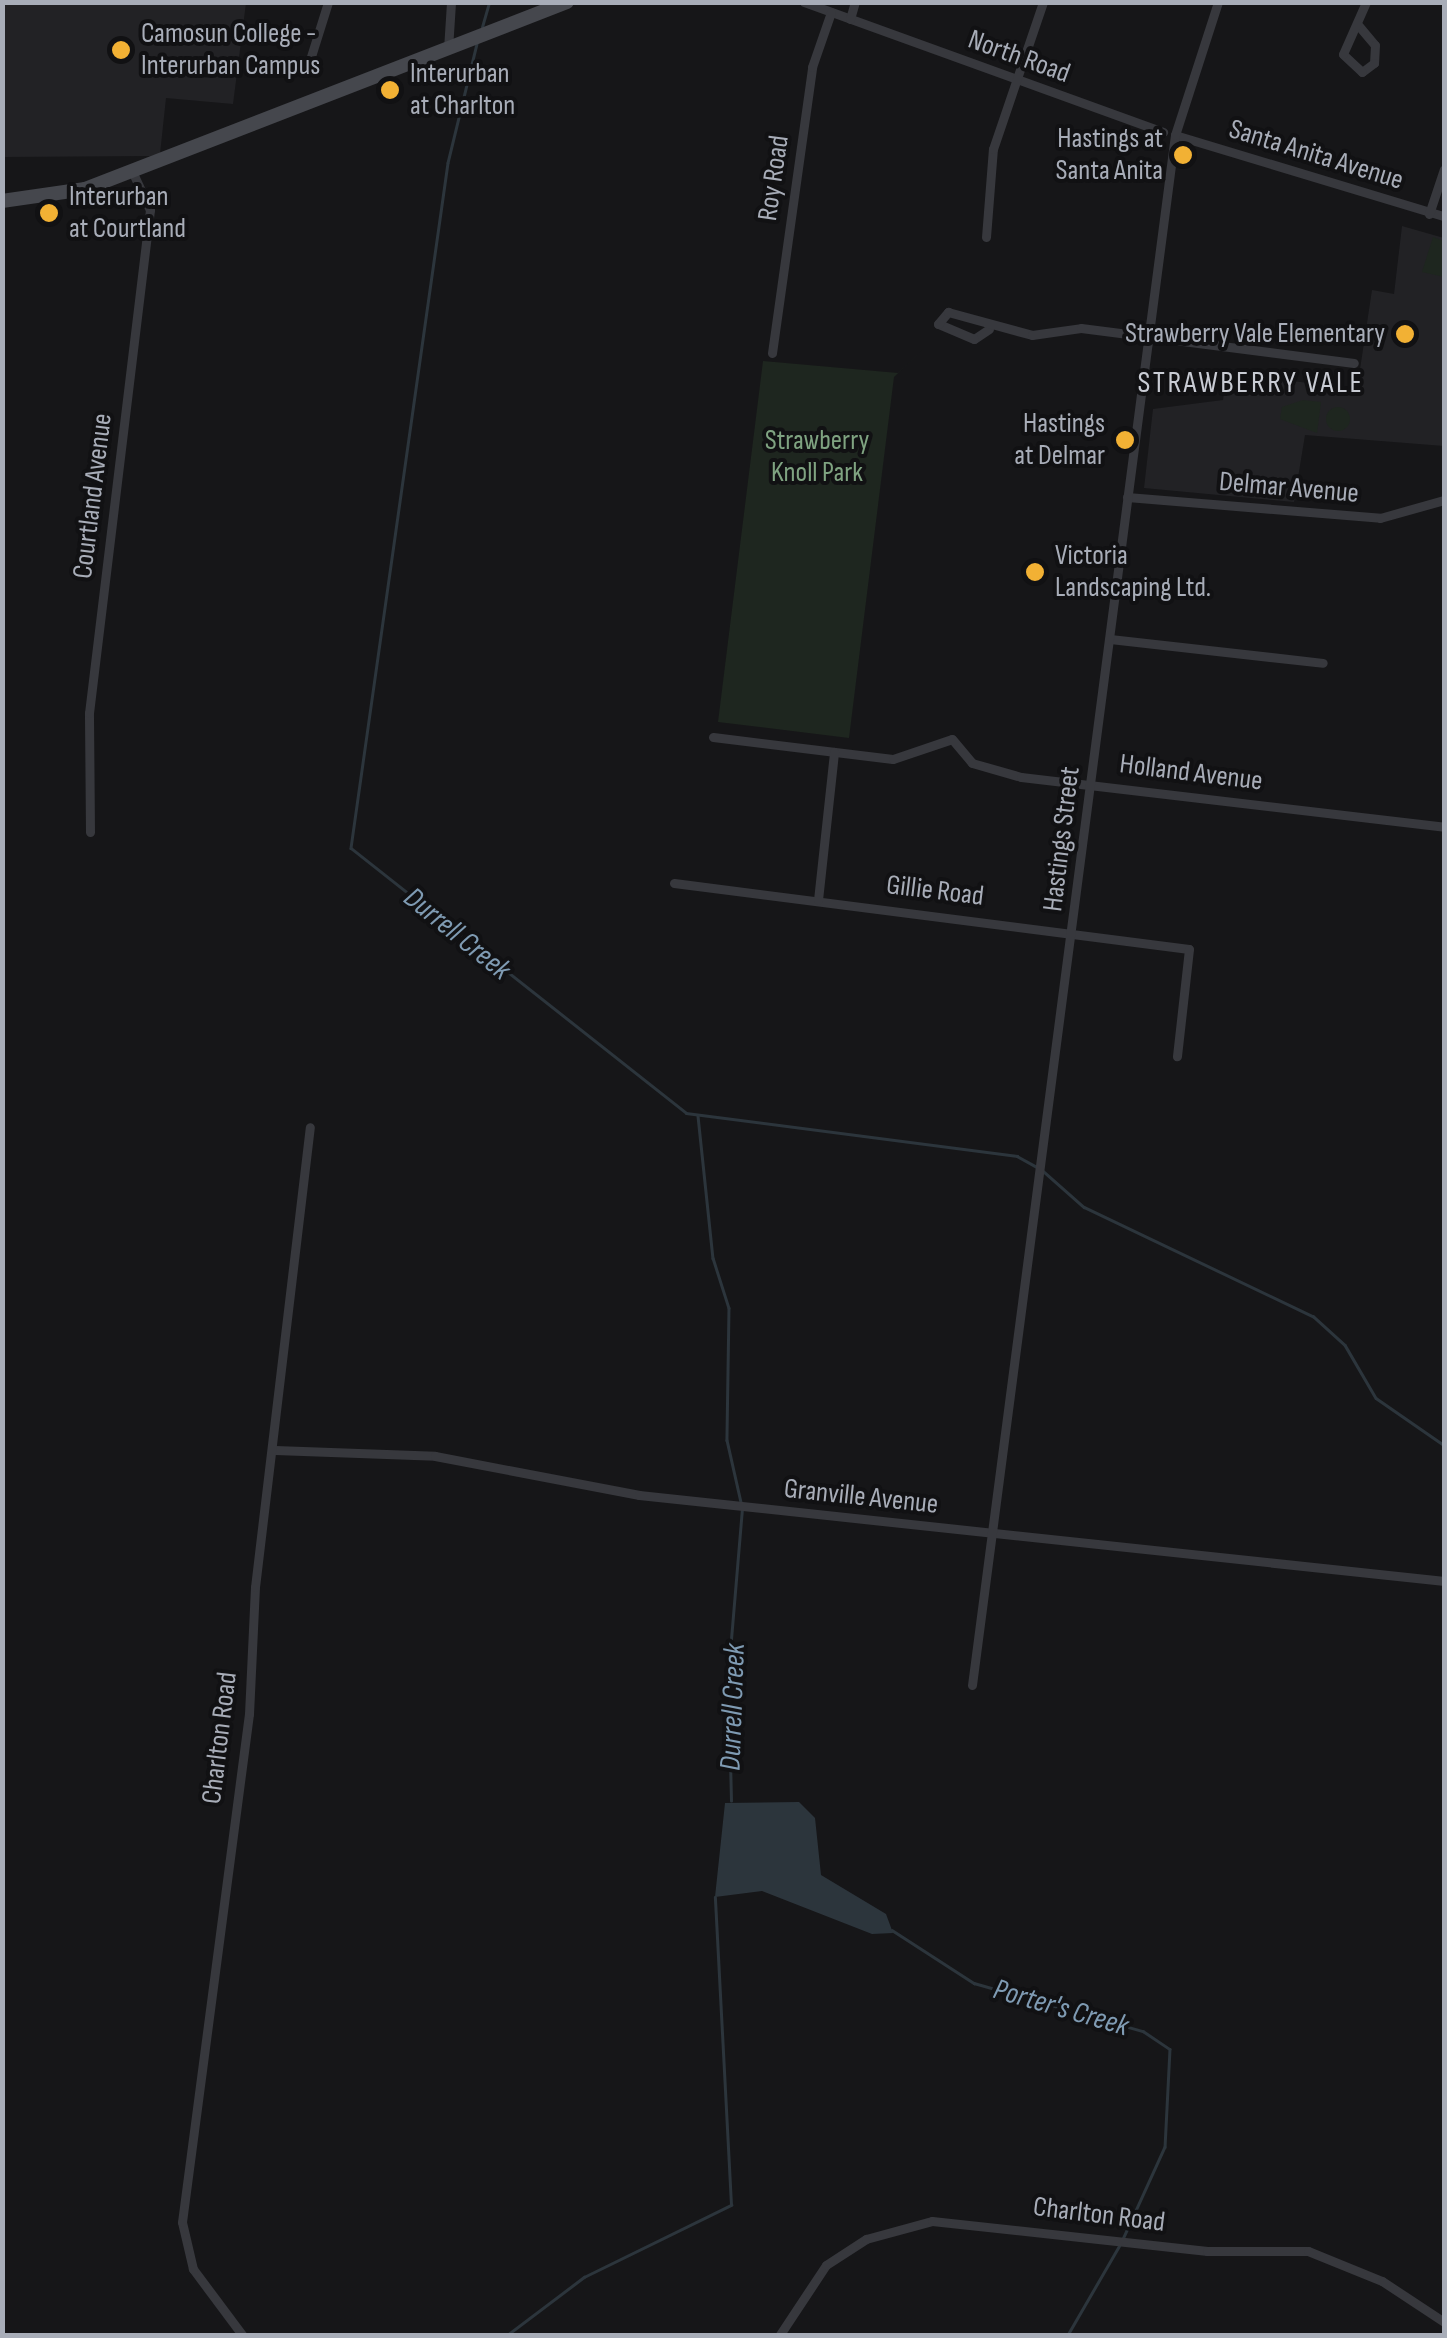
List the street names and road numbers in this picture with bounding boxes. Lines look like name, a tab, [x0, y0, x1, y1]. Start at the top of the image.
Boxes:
street label: North Road	[963, 23, 1075, 91]
street label: Santa Anita Avenue	[1225, 113, 1407, 197]
street label: Roy Road	[751, 133, 797, 223]
street label: Courtland Avenue	[66, 412, 120, 580]
street label: Delmar Avenue	[1218, 465, 1360, 511]
street label: Holland Avenue	[1118, 748, 1264, 798]
street label: Hastings Street	[1036, 765, 1088, 913]
street label: Gillie Road	[884, 868, 986, 914]
street label: Granville Avenue	[782, 1472, 940, 1522]
street label: Charlton Road	[195, 1670, 245, 1806]
street label: Charlton Road	[1031, 2190, 1167, 2240]

